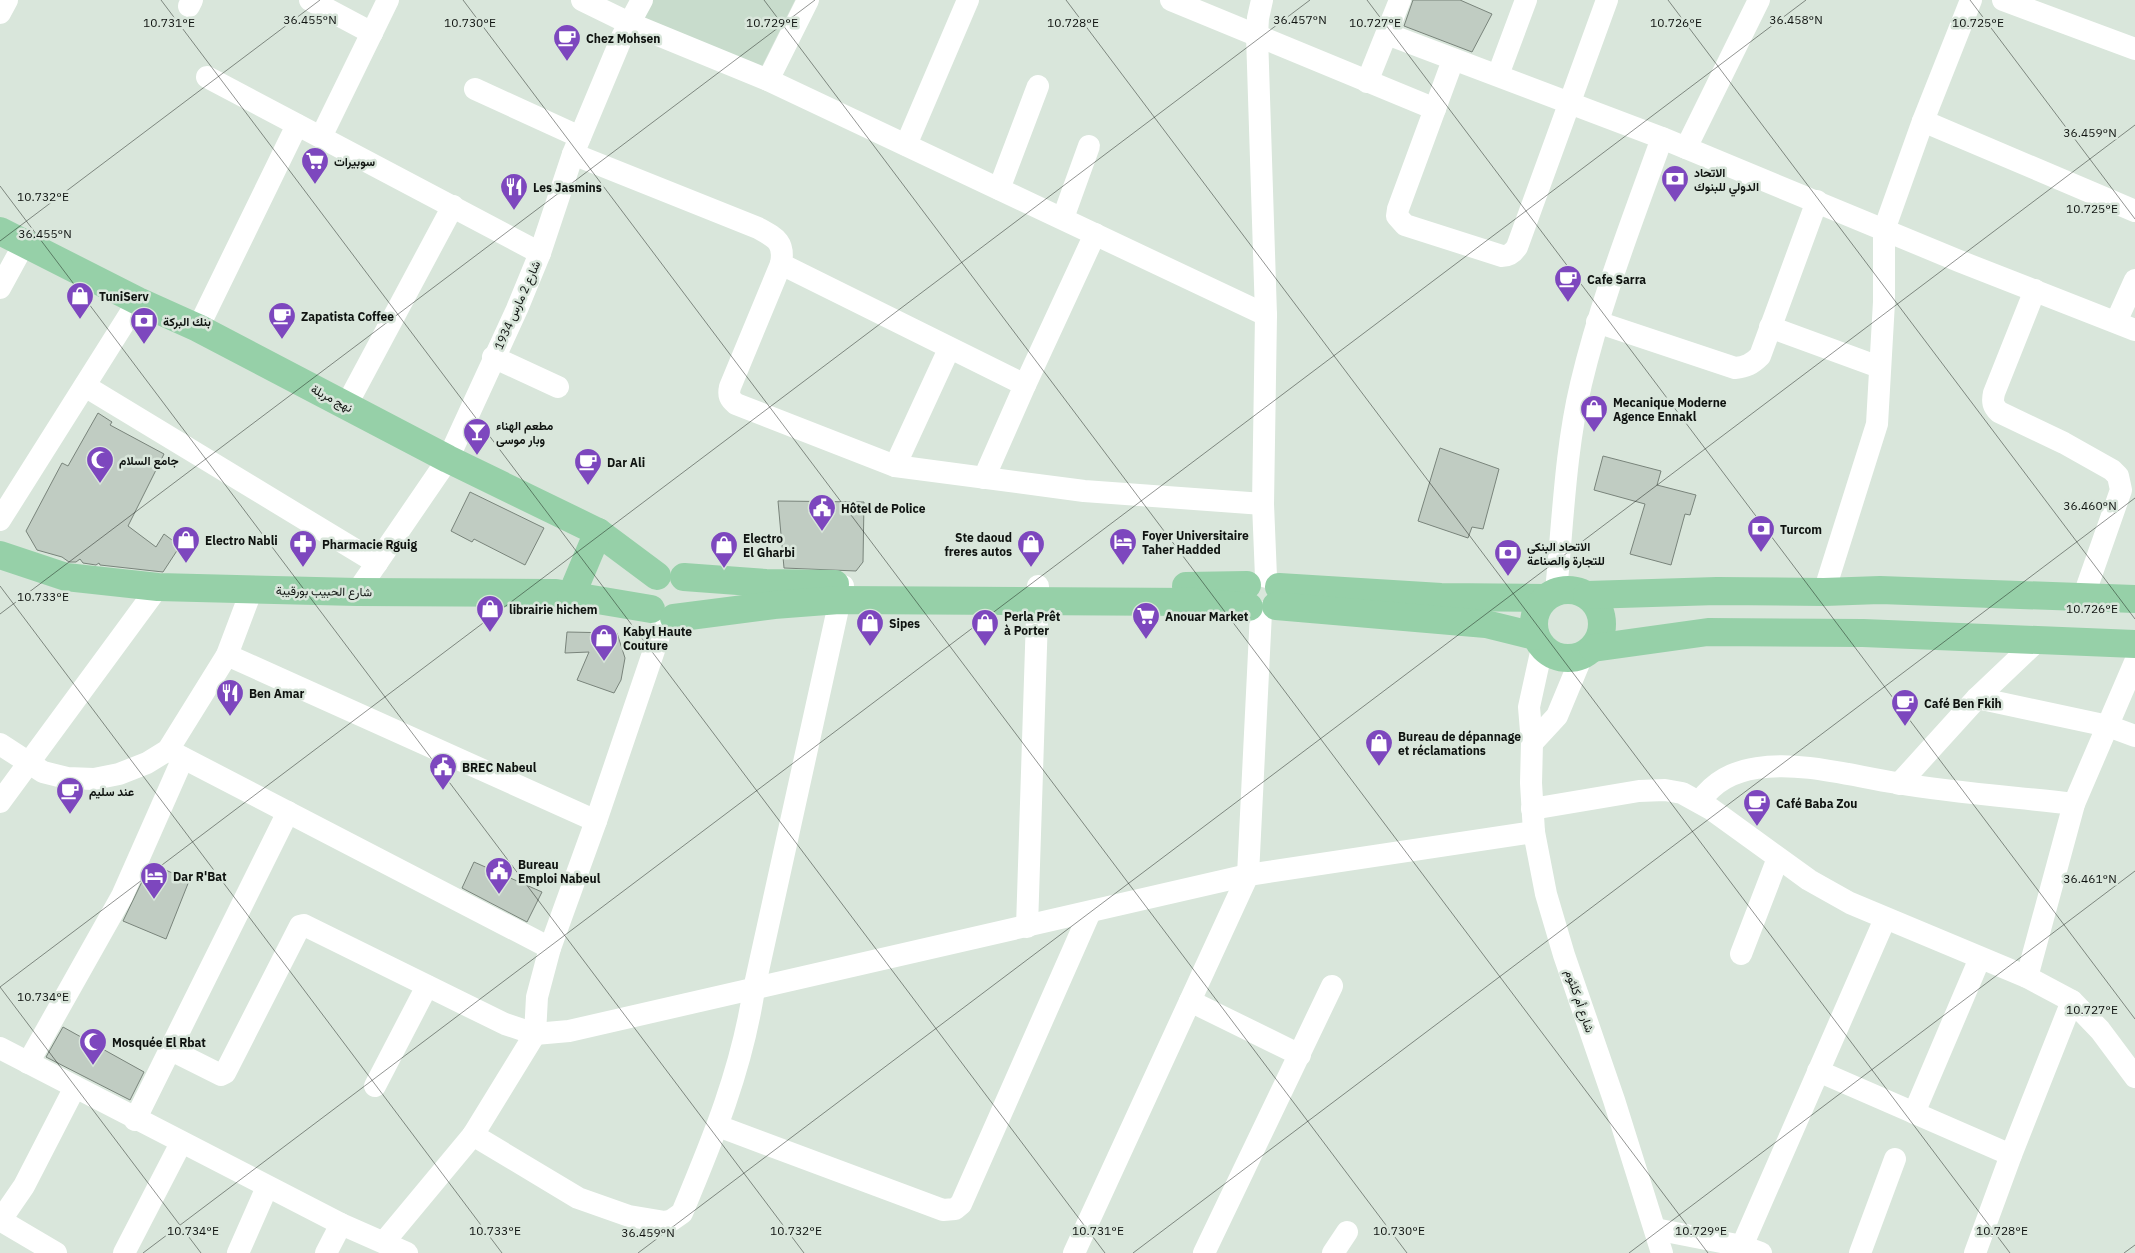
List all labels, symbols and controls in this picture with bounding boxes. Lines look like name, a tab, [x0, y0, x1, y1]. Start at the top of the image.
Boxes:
text: 36.455°N	[283, 12, 337, 27]
text: 36.457°N	[1273, 12, 1327, 27]
text: 36.458°N	[1769, 12, 1823, 27]
text: 10.731°E	[143, 15, 195, 30]
text: 10.730°E	[444, 15, 496, 30]
text: 10.729°E	[746, 15, 798, 30]
text: 10.728°E	[1047, 15, 1099, 30]
text: 10.727°E	[1349, 15, 1401, 30]
text: 10.726°E	[1650, 15, 1702, 30]
text: 10.725°E	[1952, 15, 2004, 30]
cafe icon: Chez Mohsen	[552, 23, 582, 62]
place label: Chez Mohsen	[586, 31, 660, 46]
text: 36.459°N	[2063, 125, 2117, 140]
supermarket icon: سوبيرات	[300, 146, 330, 185]
place label: سوبيرات	[334, 154, 376, 170]
bank icon: الاتحاد الدولي للبنوك	[1660, 164, 1690, 203]
place label: الاتحاد الدولي للبنوك	[1694, 165, 1759, 197]
restaurant icon: Les Jasmins	[499, 172, 529, 211]
place label: Les Jasmins	[533, 180, 602, 195]
text: 10.732°E	[17, 189, 69, 204]
text: 10.725°E	[2066, 201, 2118, 216]
text: 36.455°N	[18, 226, 72, 241]
street label: شارع 2 مارس 1934	[491, 258, 545, 353]
cafe icon: Cafe Sarra	[1553, 264, 1583, 303]
place label: Cafe Sarra	[1587, 272, 1646, 287]
shop icon: TuniServ	[65, 281, 95, 320]
place label: TuniServ	[99, 289, 149, 304]
cafe icon: Zapatista Coffee	[267, 301, 297, 340]
bank icon: بنك البركة	[129, 306, 159, 345]
place label: Zapatista Coffee	[301, 309, 394, 324]
place label: بنك البركة	[163, 314, 211, 330]
street label: نهج مربلة	[308, 381, 355, 417]
shop icon: Mecanique Moderne Agence Ennakl	[1579, 394, 1609, 433]
place label: Mecanique Moderne Agence Ennakl	[1613, 395, 1727, 424]
bar icon: مطعم الهناء وبار موسى	[462, 417, 492, 456]
place label: مطعم الهناء وبار موسى	[496, 418, 554, 448]
mosque icon: جامع السلام	[85, 445, 115, 484]
cafe icon: Dar Ali	[573, 447, 603, 486]
place label: جامع السلام	[119, 453, 179, 469]
place label: Dar Ali	[607, 455, 645, 470]
public building icon: Hôtel de Police	[807, 493, 837, 532]
text: 36.460°N	[2063, 498, 2117, 513]
place label: Hôtel de Police	[841, 501, 926, 516]
bank icon: Turcom	[1746, 514, 1776, 553]
place label: Turcom	[1780, 522, 1822, 537]
shop icon: Electro Nabli	[171, 525, 201, 564]
hotel icon: Foyer Universitaire Taher Hadded	[1108, 527, 1138, 566]
place label: Foyer Universitaire Taher Hadded	[1142, 528, 1249, 557]
pharmacy icon: Pharmacie Rguig	[288, 529, 318, 568]
shop icon: Ste daoud freres autos	[1016, 529, 1046, 568]
shop icon: Electro El Gharbi	[709, 530, 739, 569]
place label: Ste daoud freres autos	[944, 530, 1012, 559]
place label: Electro El Gharbi	[743, 531, 795, 560]
place label: Electro Nabli	[205, 533, 278, 548]
place label: Pharmacie Rguig	[322, 537, 417, 552]
bank icon: الاتحاد البنكي للتجارة والصناعة	[1493, 538, 1523, 577]
place label: الاتحاد البنكي للتجارة والصناعة	[1527, 539, 1605, 569]
street label: شارع الحبيب بورقيبة	[276, 583, 372, 601]
text: 10.733°E	[17, 589, 69, 604]
shop icon: librairie hichem	[475, 594, 505, 633]
supermarket icon: Anouar Market	[1131, 601, 1161, 640]
text: 10.726°E	[2066, 601, 2118, 616]
place label: librairie hichem	[509, 602, 598, 617]
shop icon: Sipes	[855, 608, 885, 647]
shop icon: Perla Prêt à Porter	[970, 608, 1000, 647]
place label: Perla Prêt à Porter	[1004, 609, 1061, 638]
place label: Anouar Market	[1165, 609, 1249, 624]
place label: Sipes	[889, 616, 920, 631]
shop icon: Kabyl Haute Couture	[589, 623, 619, 662]
place label: Kabyl Haute Couture	[623, 624, 692, 653]
restaurant icon: Ben Amar	[215, 678, 245, 717]
place label: Ben Amar	[249, 686, 305, 701]
cafe icon: Café Ben Fkih	[1890, 688, 1920, 727]
place label: Café Ben Fkih	[1924, 696, 2002, 711]
shop icon: Bureau de dépannage et réclamations	[1364, 728, 1394, 767]
place label: Bureau de dépannage et réclamations	[1398, 729, 1521, 758]
public building icon: BREC Nabeul	[428, 752, 458, 791]
place label: BREC Nabeul	[462, 760, 537, 775]
cafe icon: عند سليم	[55, 776, 85, 815]
place label: عند سليم	[89, 784, 134, 800]
cafe icon: Café Baba Zou	[1742, 788, 1772, 827]
place label: Café Baba Zou	[1776, 796, 1857, 811]
public building icon: Bureau Emploi Nabeul	[484, 856, 514, 895]
place label: Bureau Emploi Nabeul	[518, 857, 601, 886]
hotel icon: Dar R'Bat	[139, 861, 169, 900]
place label: Dar R'Bat	[173, 869, 227, 884]
text: 36.461°N	[2063, 871, 2117, 886]
street label: شارع أم كلثوم	[1560, 968, 1598, 1035]
text: 10.734°E	[17, 989, 69, 1004]
text: 10.727°E	[2066, 1002, 2118, 1017]
mosque icon: Mosquée El Rbat	[78, 1027, 108, 1066]
place label: Mosquée El Rbat	[112, 1035, 206, 1050]
text: 10.734°E	[167, 1223, 219, 1238]
text: 10.733°E	[469, 1223, 521, 1238]
text: 10.732°E	[770, 1223, 822, 1238]
text: 10.731°E	[1072, 1223, 1124, 1238]
text: 10.730°E	[1373, 1223, 1425, 1238]
text: 10.729°E	[1675, 1223, 1727, 1238]
text: 10.728°E	[1976, 1223, 2028, 1238]
text: 36.459°N	[621, 1225, 675, 1240]

